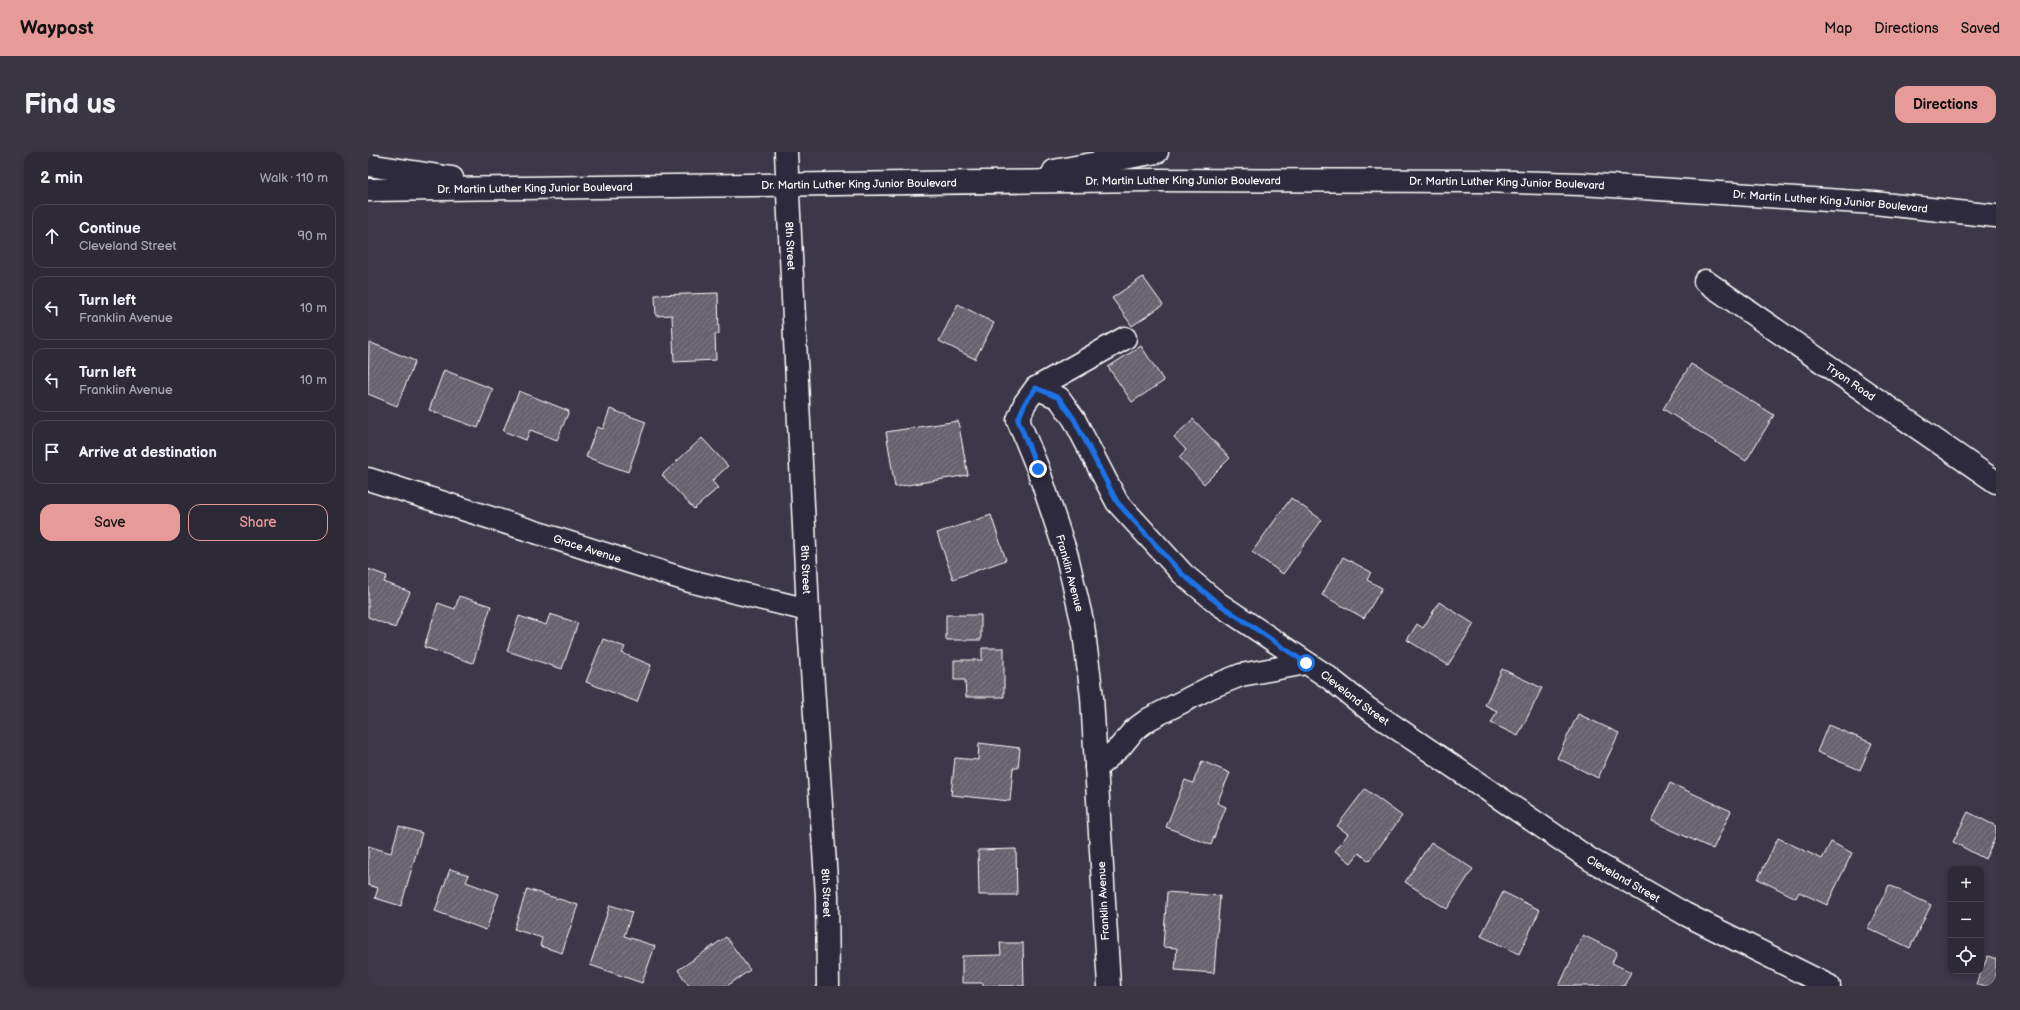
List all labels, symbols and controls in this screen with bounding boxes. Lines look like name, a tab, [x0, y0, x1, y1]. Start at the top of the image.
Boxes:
text: Waypost	[20, 17, 94, 40]
text: Map	[1824, 20, 1852, 37]
text: Directions	[1874, 20, 1939, 37]
text: Saved	[1961, 20, 2000, 37]
button: Directions	[1895, 86, 1996, 123]
text: Find us	[24, 88, 116, 121]
text: 2 min	[40, 168, 83, 188]
text: Walk · 110 m	[260, 170, 328, 186]
street label: Dr. Martin Luther King Junior Boulevard	[1085, 174, 1281, 188]
street label: Dr. Martin Luther King Junior Boulevard	[1409, 175, 1605, 193]
street label: Dr. Martin Luther King Junior Boulevard	[761, 176, 957, 192]
street label: Dr. Martin Luther King Junior Boulevard	[437, 181, 633, 196]
street label: Dr. Martin Luther King Junior Boulevard	[1732, 188, 1928, 216]
text: Continue	[79, 219, 141, 238]
street label: 8th Street	[782, 221, 798, 271]
icon: ahead	[41, 225, 63, 247]
text: 90 m	[298, 228, 327, 244]
text: Cleveland Street	[79, 238, 176, 254]
text: Turn left	[79, 291, 136, 310]
icon: left	[41, 297, 63, 319]
text: 10 m	[300, 300, 327, 316]
text: Franklin Avenue	[79, 310, 173, 326]
street label: Tryon Road	[1823, 360, 1878, 404]
text: Turn left	[79, 363, 136, 382]
icon: left	[41, 369, 63, 391]
text: 10 m	[300, 372, 327, 388]
text: Franklin Avenue	[79, 382, 173, 398]
icon: arrive	[41, 441, 63, 463]
text: Arrive at destination	[79, 443, 217, 462]
route end	[1029, 460, 1047, 478]
button: Save	[40, 504, 180, 541]
button: Share	[188, 504, 328, 541]
street label: Grace Avenue	[551, 532, 623, 566]
street label: Franklin Avenue	[1053, 533, 1086, 614]
street label: 8th Street	[798, 545, 813, 595]
route start	[1297, 654, 1315, 672]
street label: Cleveland Street	[1318, 668, 1392, 728]
street label: Cleveland Street	[1584, 853, 1663, 906]
street label: Franklin Avenue	[1095, 861, 1112, 941]
map controls	[1948, 866, 1984, 974]
button: +	[1948, 866, 1984, 902]
street label: 8th Street	[818, 868, 833, 918]
button: −	[1948, 902, 1984, 938]
button: locate	[1948, 938, 1984, 974]

